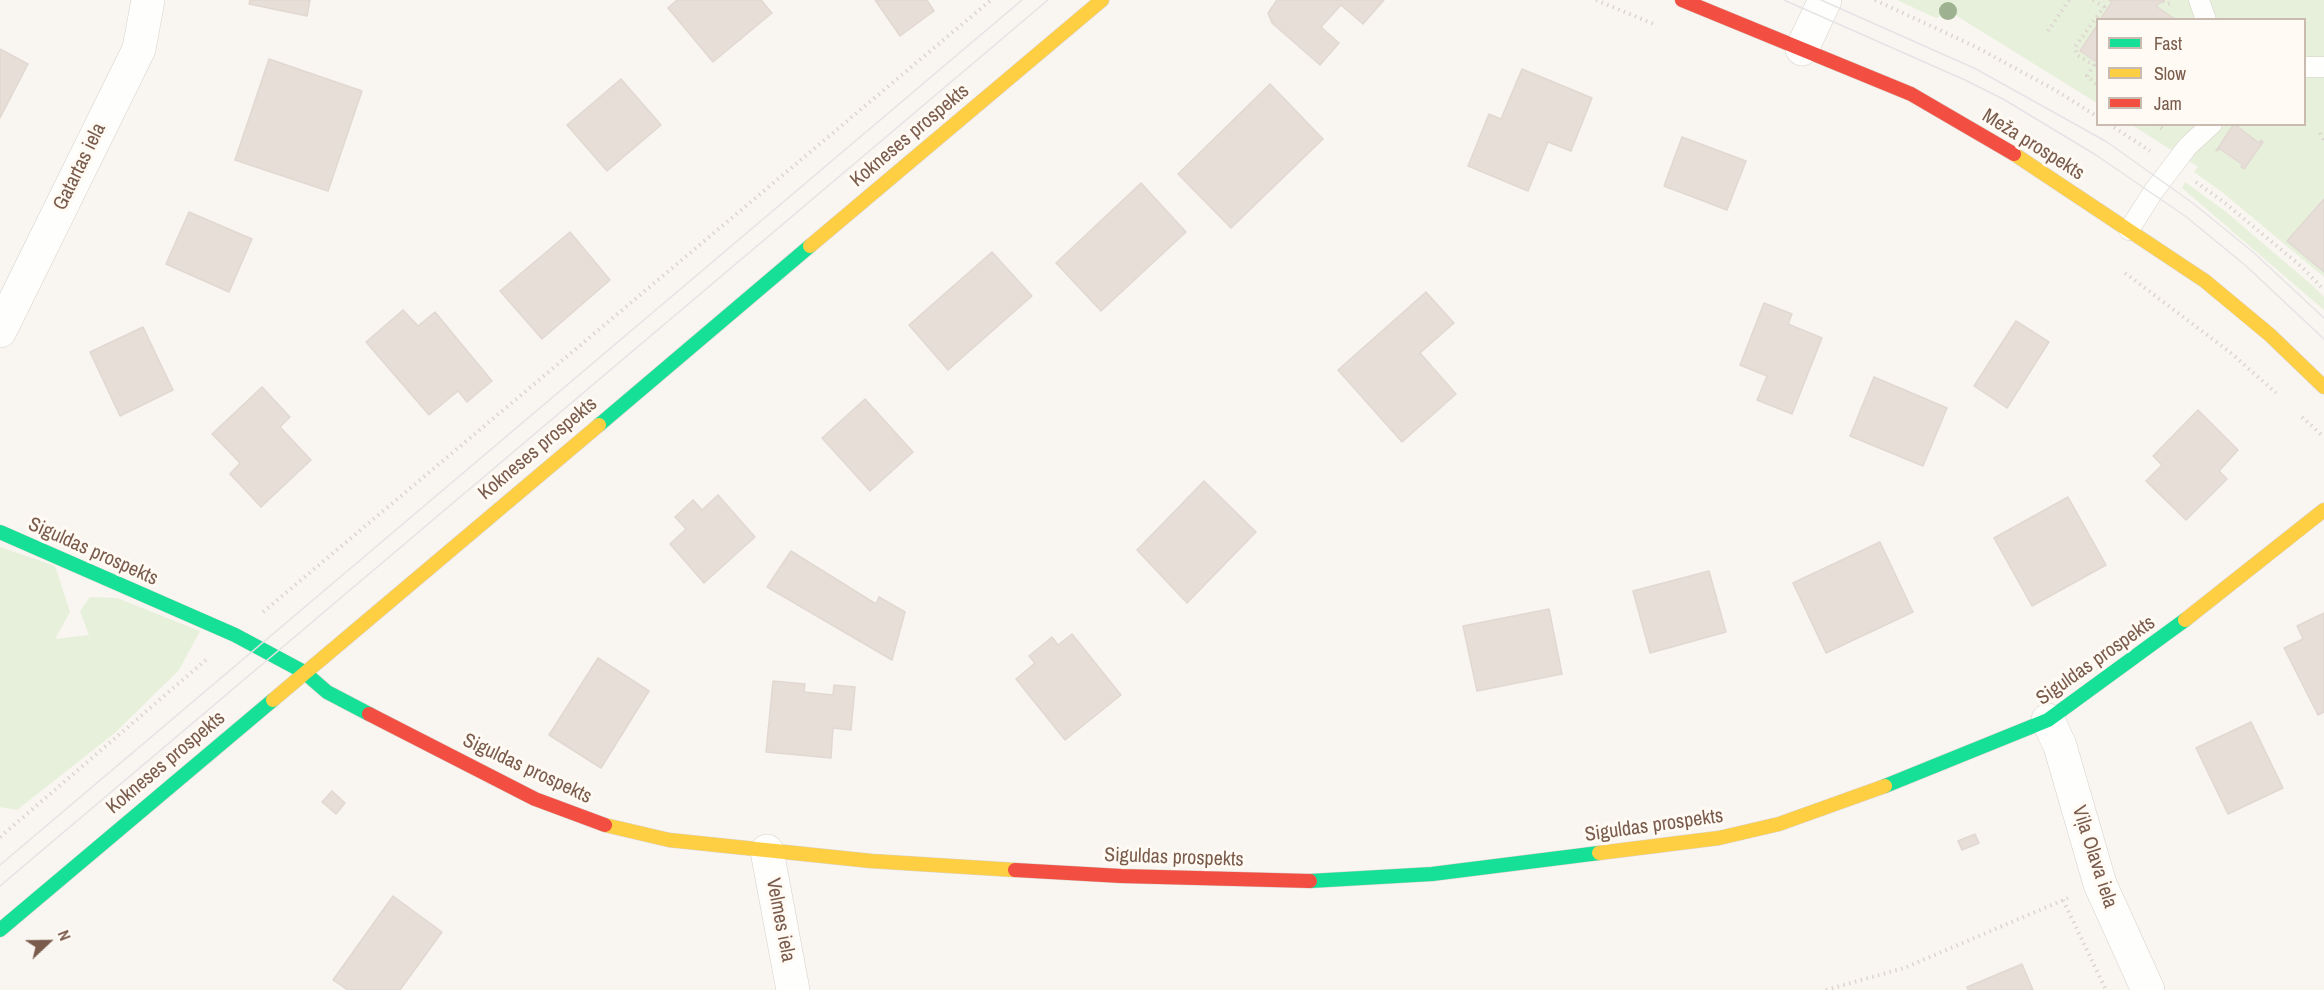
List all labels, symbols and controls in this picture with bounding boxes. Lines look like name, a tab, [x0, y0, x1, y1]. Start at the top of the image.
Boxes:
legend	[2096, 18, 2306, 126]
text: Fast	[2154, 31, 2182, 56]
text: Slow	[2154, 61, 2186, 86]
street label: Kokneses prospekts	[846, 79, 974, 193]
text: Jam	[2154, 91, 2182, 116]
street label: Meža prospekts	[1978, 104, 2088, 186]
street label: Gatartas iela	[49, 120, 111, 214]
street label: Kokneses prospekts	[474, 392, 602, 506]
street label: Siguldas prospekts	[24, 513, 162, 591]
street label: Siguldas prospekts	[2032, 611, 2160, 711]
street label: Kokneses prospekts	[102, 706, 230, 820]
street label: Siguldas prospekts	[459, 729, 595, 809]
street label: Viļa Olava iela	[2066, 803, 2122, 911]
street label: Siguldas prospekts	[1583, 804, 1725, 848]
street label: Siguldas prospekts	[1104, 844, 1244, 872]
street label: Velmes iela	[760, 876, 800, 964]
north arrow	[18, 912, 78, 972]
text: N	[53, 927, 77, 944]

